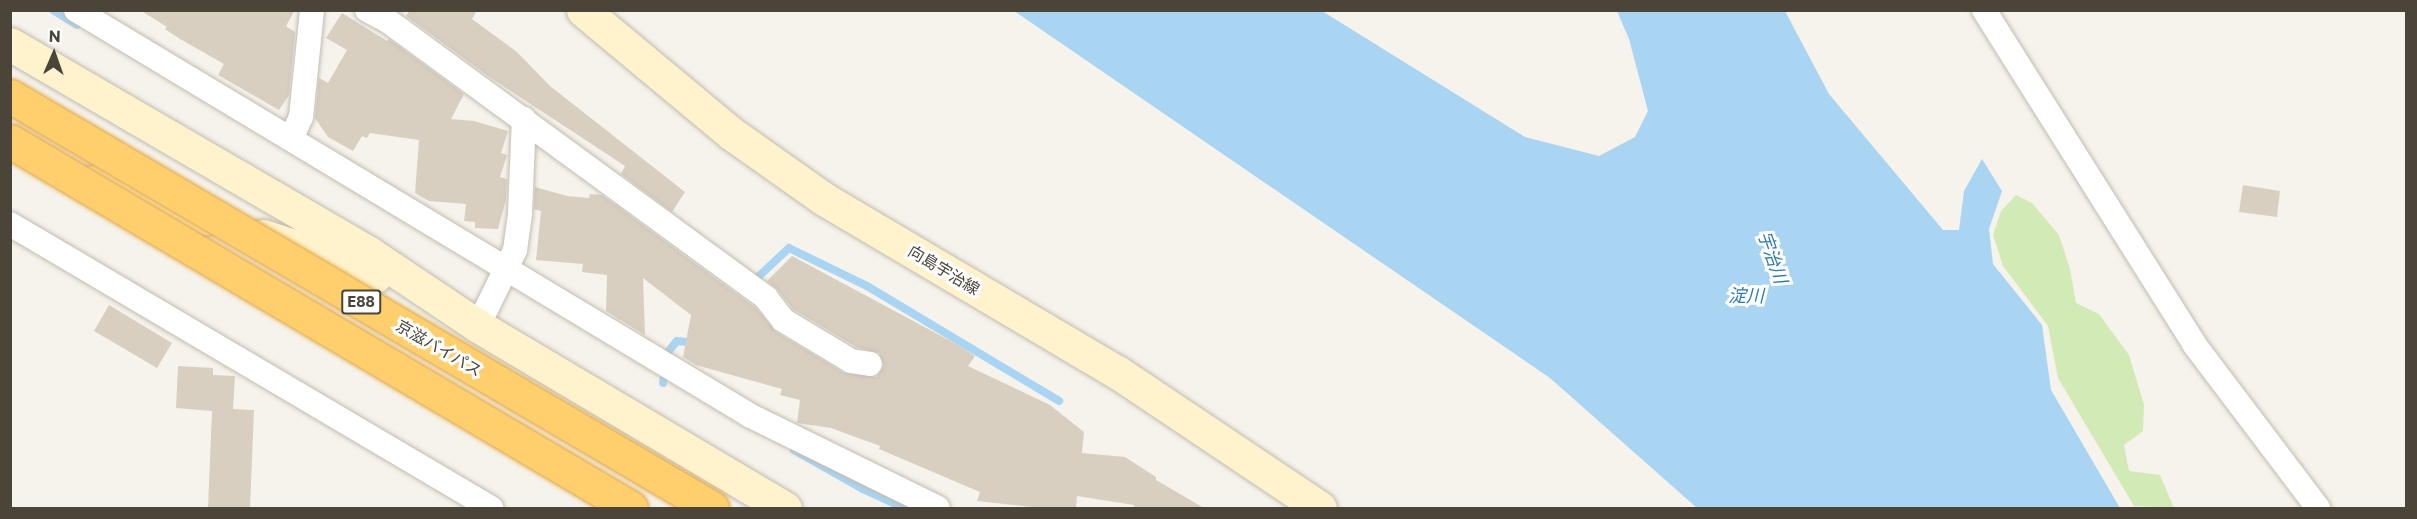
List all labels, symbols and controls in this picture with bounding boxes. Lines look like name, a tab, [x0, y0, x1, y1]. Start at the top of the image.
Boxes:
north arrow	[24, 24, 84, 84]
text: N	[48, 26, 61, 45]
water label: 宇治川	[1754, 228, 1792, 286]
street label: 向島宇治線	[905, 241, 983, 299]
water label: 淀川	[1728, 284, 1764, 306]
road number: E88	[340, 290, 382, 314]
street label: 京滋バイパス	[393, 316, 485, 380]

